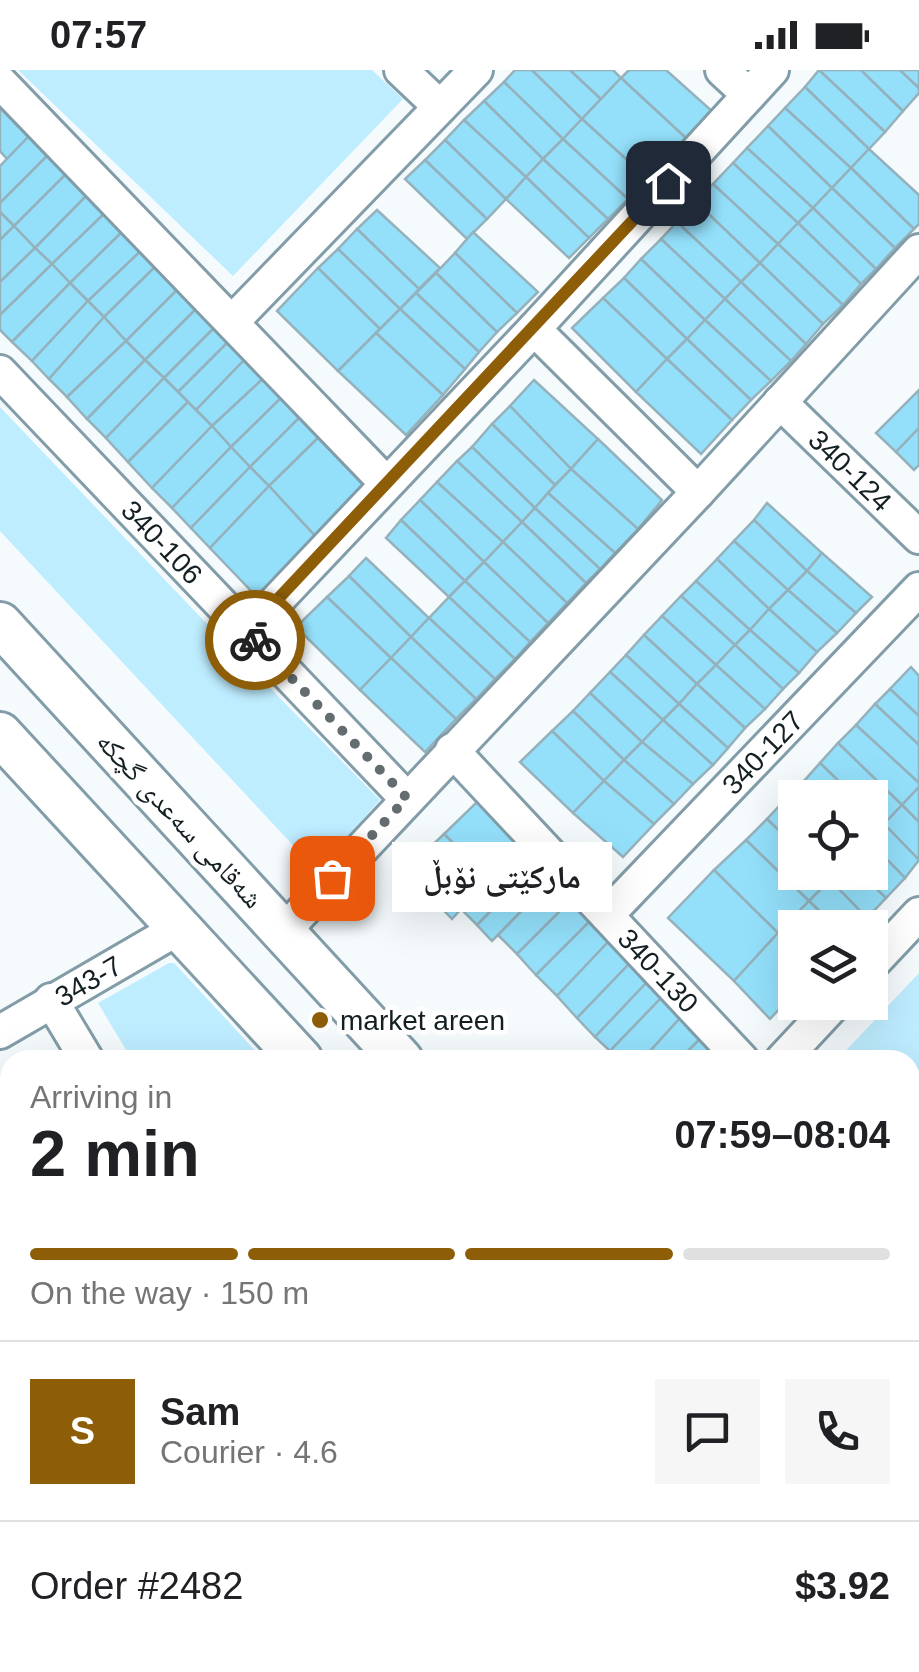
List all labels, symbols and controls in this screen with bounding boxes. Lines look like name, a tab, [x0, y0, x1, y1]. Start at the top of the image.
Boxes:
text: 07:57	[50, 14, 147, 56]
pin	[626, 141, 711, 226]
icon: home	[641, 156, 696, 211]
street label: 340-124	[803, 423, 898, 517]
street label: 340-106	[115, 494, 209, 590]
courier	[205, 590, 305, 690]
icon: bike	[228, 613, 283, 668]
street label: 340-127	[716, 705, 809, 800]
street label: شەقامی سەعدی گچکە	[89, 726, 269, 916]
map controls	[778, 780, 888, 1020]
button: locate	[778, 780, 888, 890]
pin	[290, 836, 375, 921]
callout: مارکێتی نۆبڵ	[392, 843, 612, 913]
icon: bag	[305, 851, 360, 906]
text: مارکێتی نۆبڵ	[423, 859, 581, 895]
button: layers	[778, 910, 888, 1020]
street label: 340-130	[612, 922, 705, 1019]
street label: 343-7	[49, 949, 127, 1012]
place label: market areen	[340, 1005, 505, 1036]
marker: market areen	[309, 1009, 331, 1031]
text: Arriving in	[30, 1079, 172, 1115]
text: 07:59–08:04	[674, 1114, 890, 1156]
text: 2 min	[30, 1117, 200, 1190]
text: On the way · 150 m	[30, 1275, 309, 1311]
button: chat	[655, 1379, 760, 1484]
button: phone	[785, 1379, 890, 1484]
text: Sam	[160, 1391, 240, 1433]
text: S	[70, 1410, 95, 1452]
text: Courier · 4.6	[160, 1434, 338, 1470]
text: Order #2482	[30, 1565, 243, 1607]
text: $3.92	[795, 1565, 890, 1607]

